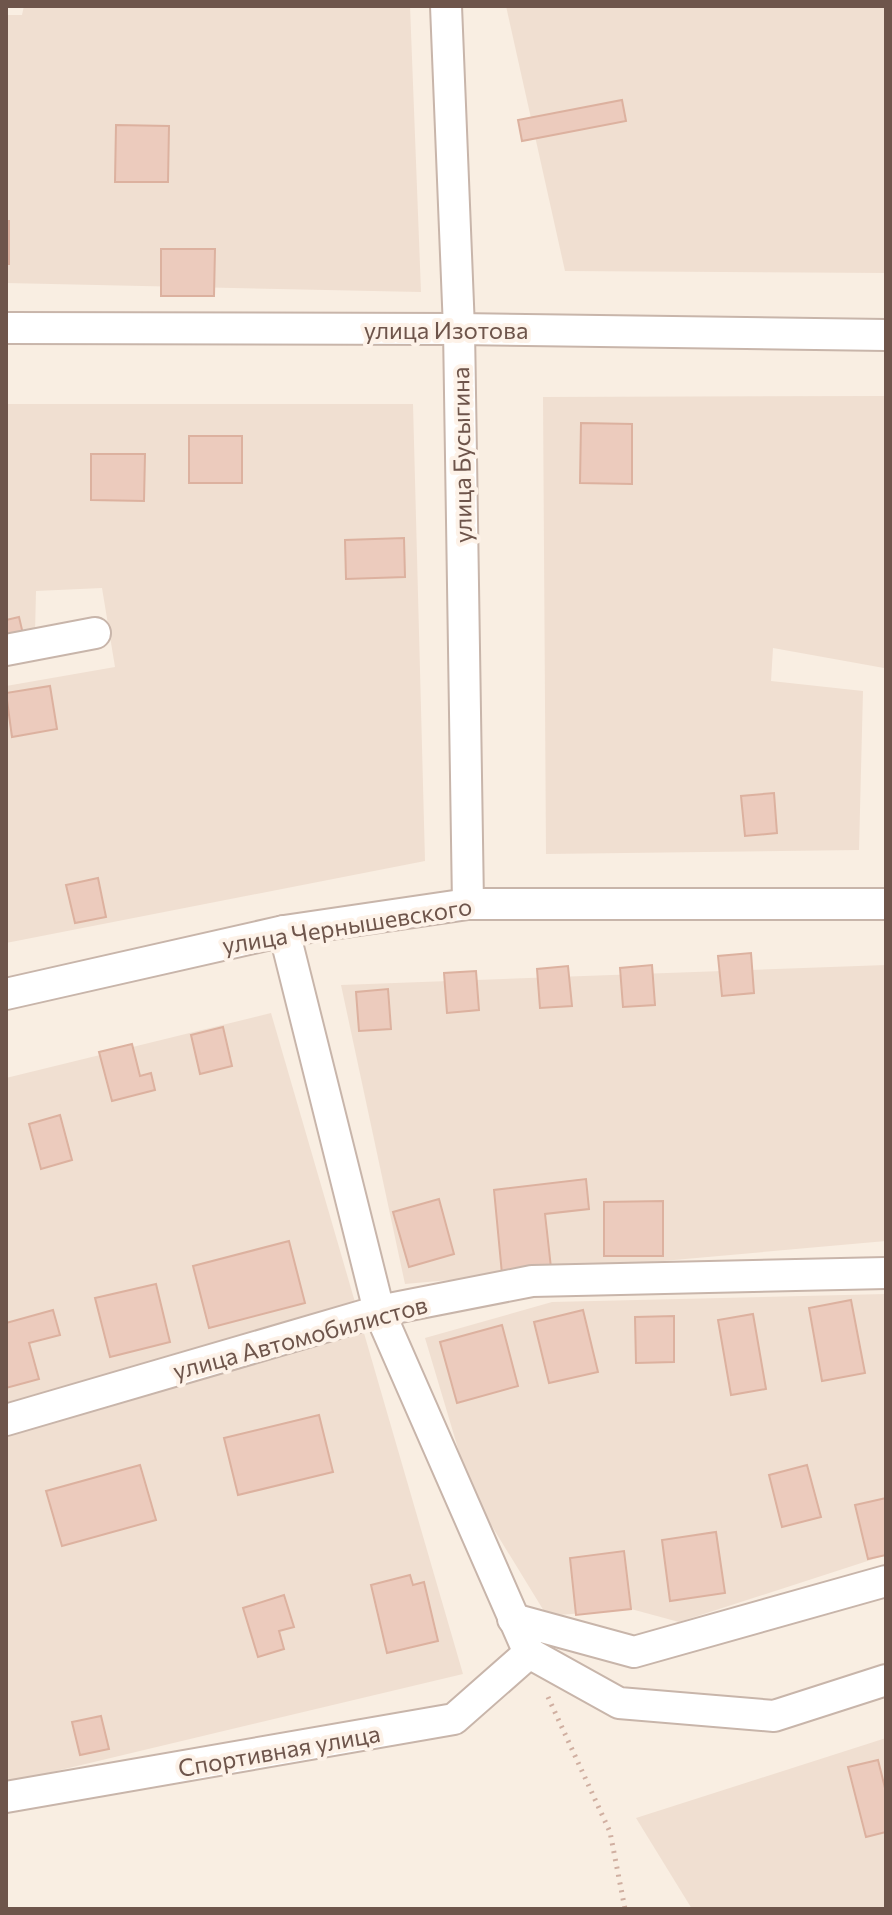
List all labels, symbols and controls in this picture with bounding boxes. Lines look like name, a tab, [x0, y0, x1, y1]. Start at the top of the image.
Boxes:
street label: улица Изотова	[364, 315, 528, 344]
street label: улица Бусыгина	[445, 367, 477, 543]
street label: улица Чернышевского	[220, 891, 474, 959]
street label: улица Автомобилистов	[170, 1289, 430, 1385]
street label: Спортивная улица	[176, 1718, 382, 1782]

